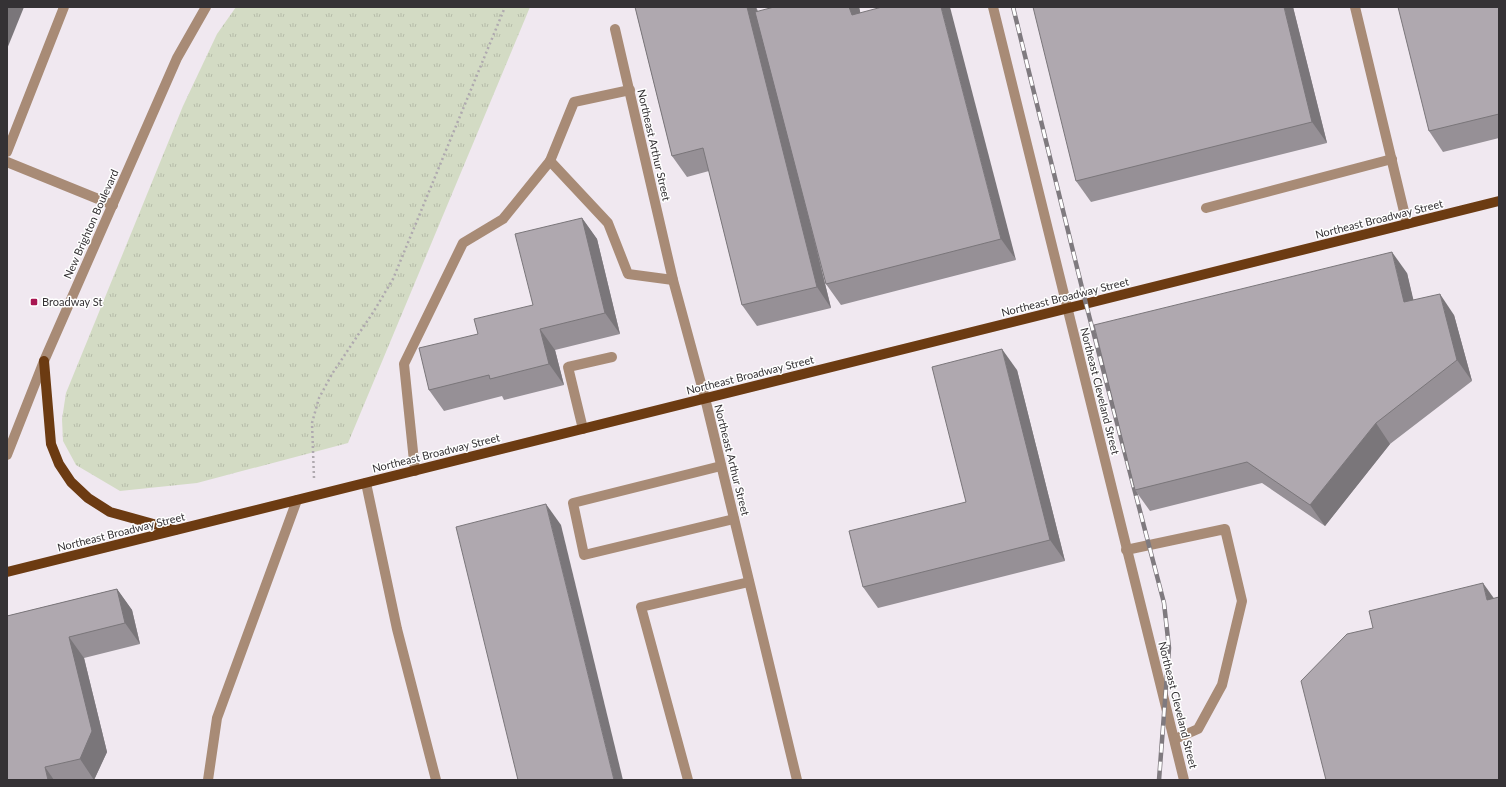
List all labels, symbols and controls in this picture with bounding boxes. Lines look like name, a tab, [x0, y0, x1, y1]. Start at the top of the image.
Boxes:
street label: Northeast Arthur Street	[635, 88, 674, 202]
street label: New Brighton Boulevard	[61, 167, 121, 281]
street label: Northeast Broadway Street	[1314, 196, 1444, 241]
street label: Northeast Broadway Street	[1000, 274, 1130, 319]
place label: Broadway St	[42, 295, 102, 308]
marker: Broadway St	[29, 297, 39, 307]
street label: Northeast Cleveland Street	[1078, 326, 1123, 456]
street label: Northeast Broadway Street	[685, 352, 815, 397]
street label: Northeast Arthur Street	[712, 403, 753, 517]
street label: Northeast Broadway Street	[371, 430, 501, 475]
street label: Northeast Broadway Street	[56, 509, 186, 554]
street label: Northeast Cleveland Street	[1156, 640, 1201, 770]

